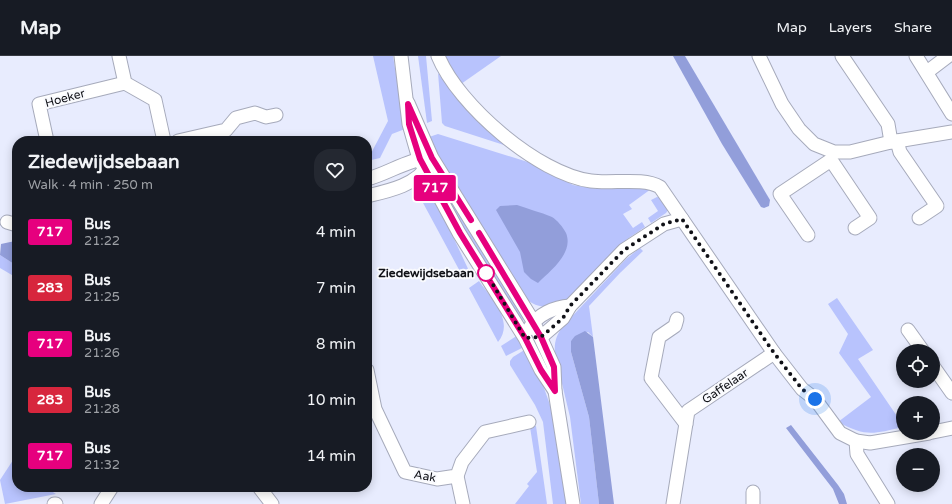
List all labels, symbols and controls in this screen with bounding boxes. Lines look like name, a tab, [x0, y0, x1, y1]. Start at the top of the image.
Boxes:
text: Map	[20, 17, 61, 39]
text: Map	[777, 19, 807, 36]
text: Layers	[829, 19, 872, 36]
text: Share	[894, 19, 932, 36]
street label: Hoeker	[43, 86, 87, 110]
button: heart	[314, 149, 356, 191]
text: Ziedewijdsebaan	[28, 151, 180, 173]
line badge: 717	[412, 175, 458, 201]
text: Walk · 4 min · 250 m	[28, 177, 153, 193]
text: 717	[422, 179, 448, 196]
text: Bus	[84, 215, 111, 233]
text: 717	[37, 223, 63, 240]
text: 4 min	[316, 223, 356, 241]
text: 21:22	[84, 233, 120, 249]
marker: Ziedewijdsebaan	[477, 264, 495, 282]
place label: Ziedewijdsebaan	[378, 266, 474, 281]
text: Bus	[84, 271, 111, 289]
text: 283	[37, 279, 63, 296]
text: 7 min	[316, 279, 356, 297]
text: 21:25	[84, 289, 120, 305]
text: Bus	[84, 327, 111, 345]
text: 717	[37, 335, 63, 352]
text: 8 min	[316, 335, 356, 353]
map controls	[896, 344, 940, 492]
button: locate	[896, 344, 940, 388]
text: 21:26	[84, 345, 120, 361]
street label: Gaffelaar	[699, 365, 751, 406]
text: Bus	[84, 383, 111, 401]
your location	[805, 389, 825, 409]
text: 283	[37, 391, 63, 408]
text: 10 min	[307, 391, 356, 409]
button: +	[896, 396, 940, 440]
text: 21:28	[84, 401, 120, 417]
text: Bus	[84, 439, 111, 457]
text: 717	[37, 447, 63, 464]
text: 14 min	[307, 447, 356, 465]
button: −	[896, 448, 940, 492]
text: 21:32	[84, 457, 120, 473]
street label: Aak	[413, 467, 438, 485]

